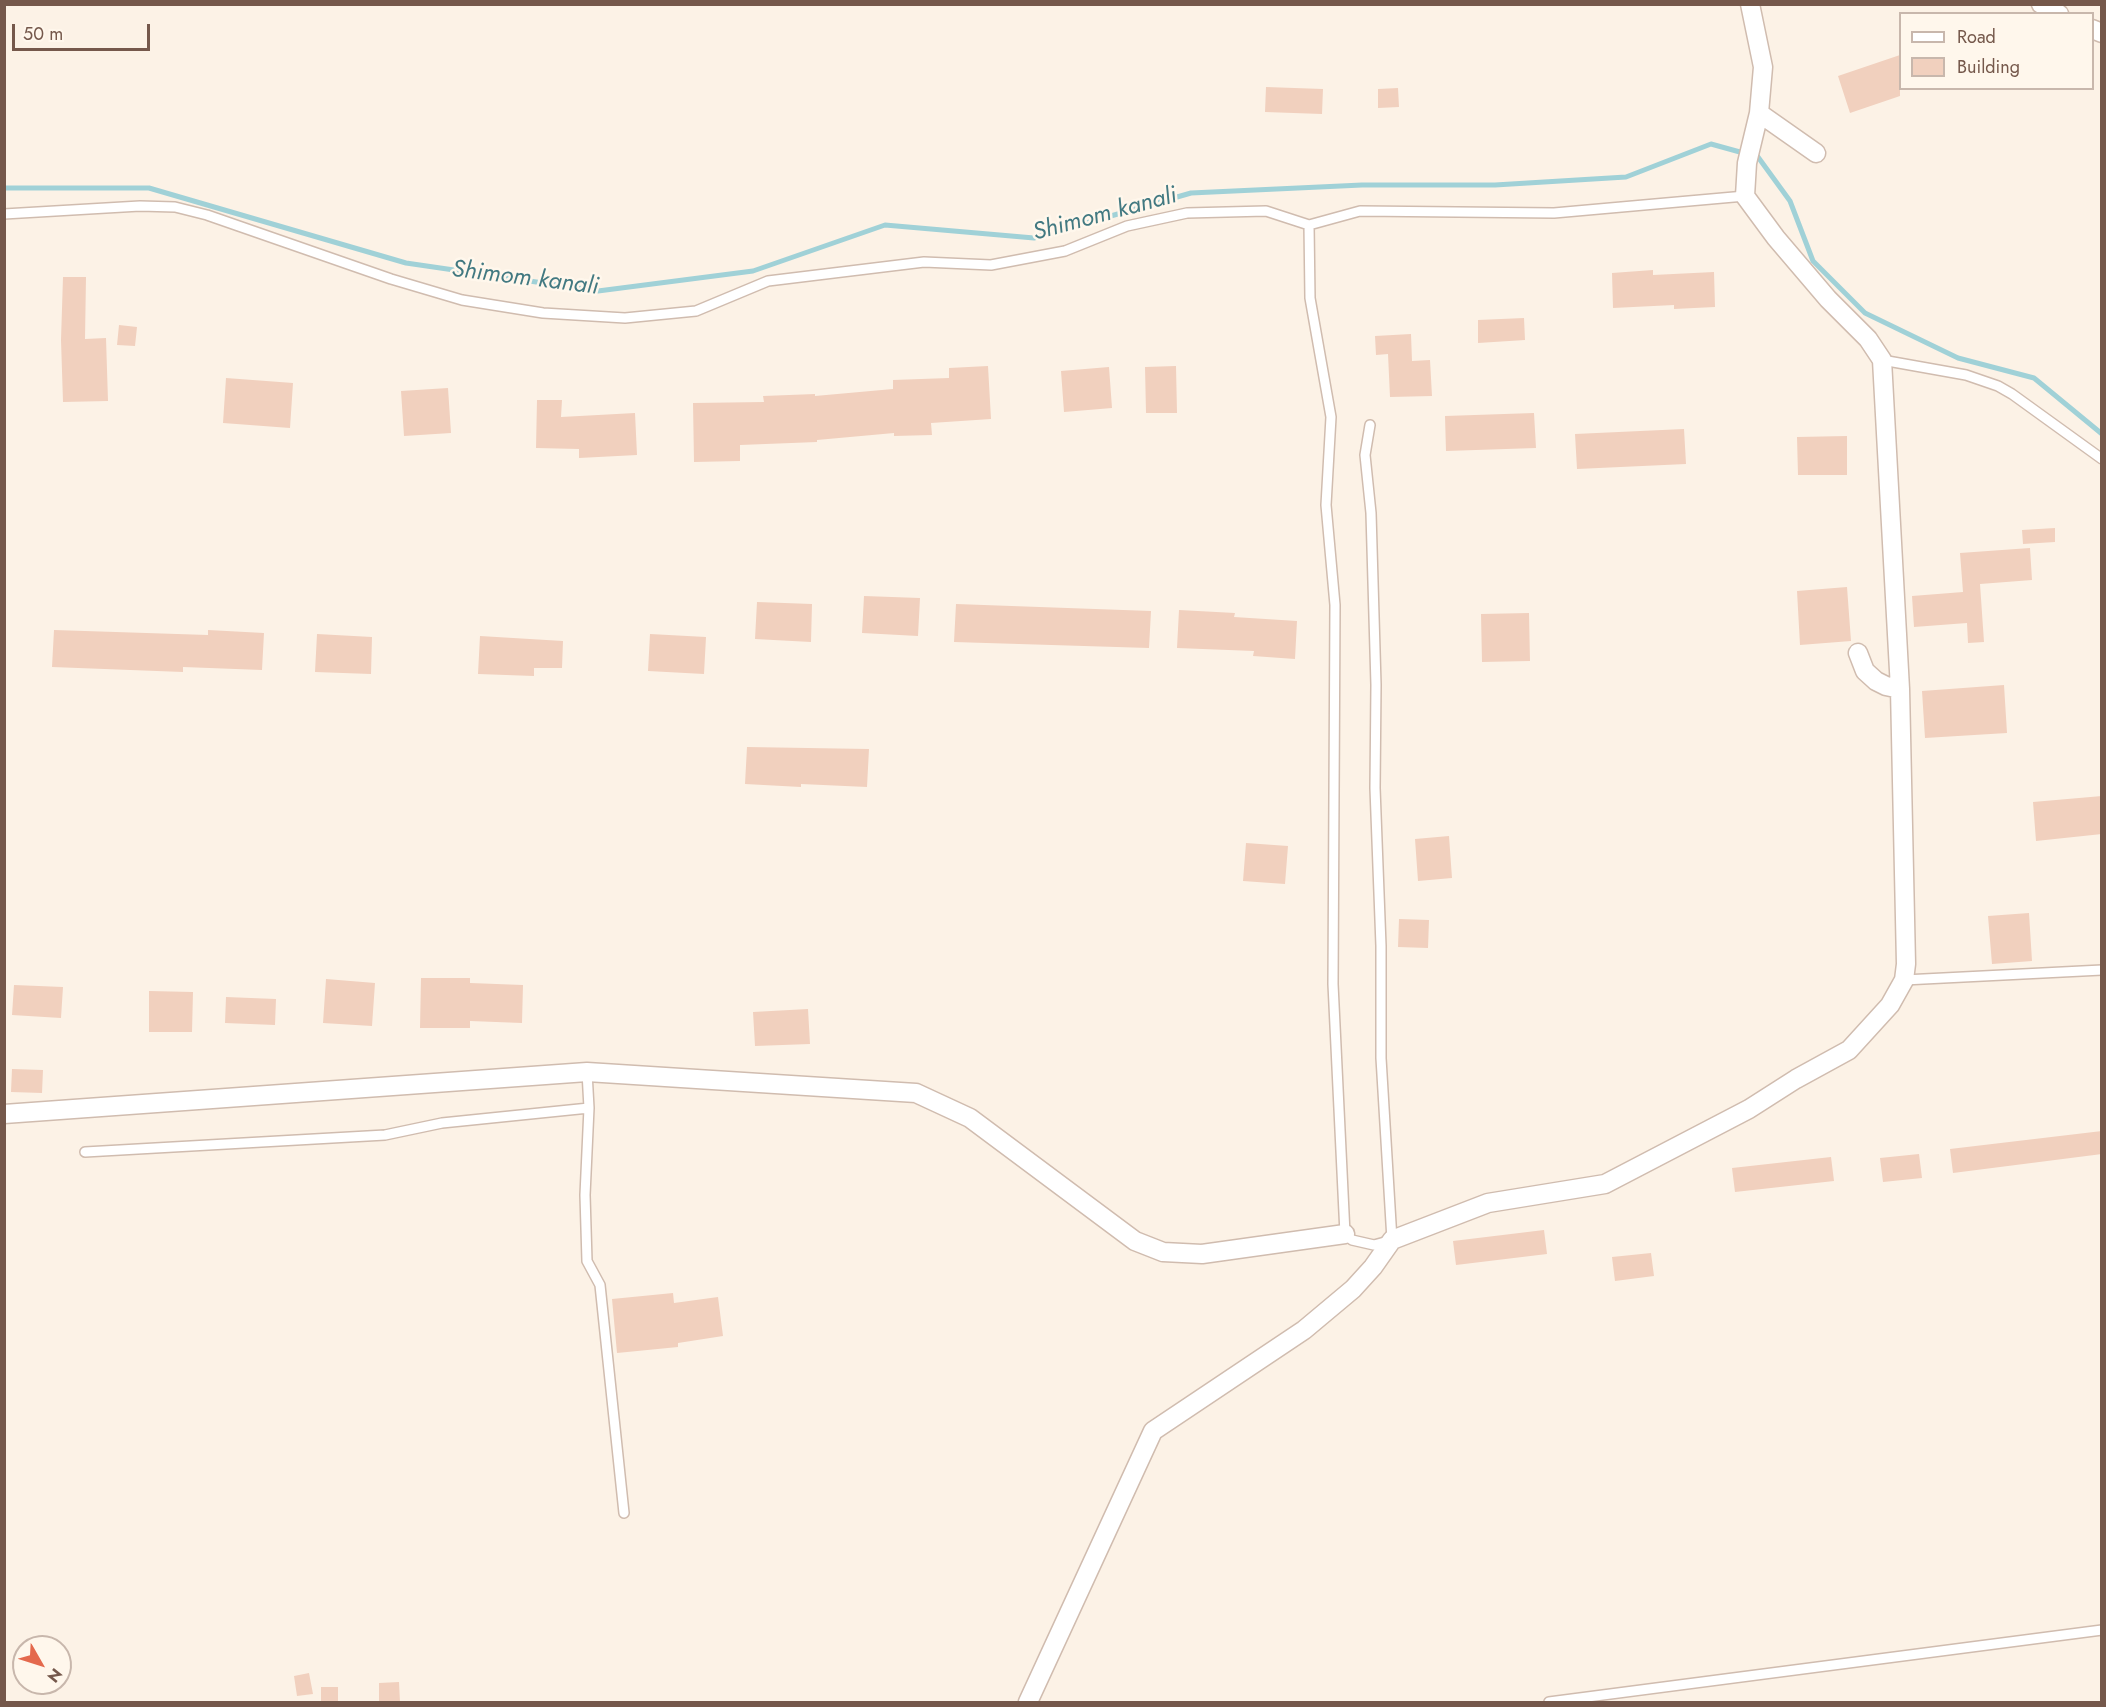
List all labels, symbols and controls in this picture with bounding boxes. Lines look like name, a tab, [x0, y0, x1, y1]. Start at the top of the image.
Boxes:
scale bar	[15, 12, 153, 50]
legend	[1899, 12, 2094, 90]
text: 50 m	[23, 21, 63, 47]
text: Road	[1957, 24, 1996, 50]
text: Building	[1957, 54, 2020, 80]
water label: Shimom kanali	[1030, 182, 1180, 248]
water label: Shimom kanali	[450, 256, 600, 302]
north arrow	[12, 1635, 72, 1695]
text: N	[42, 1663, 68, 1688]

